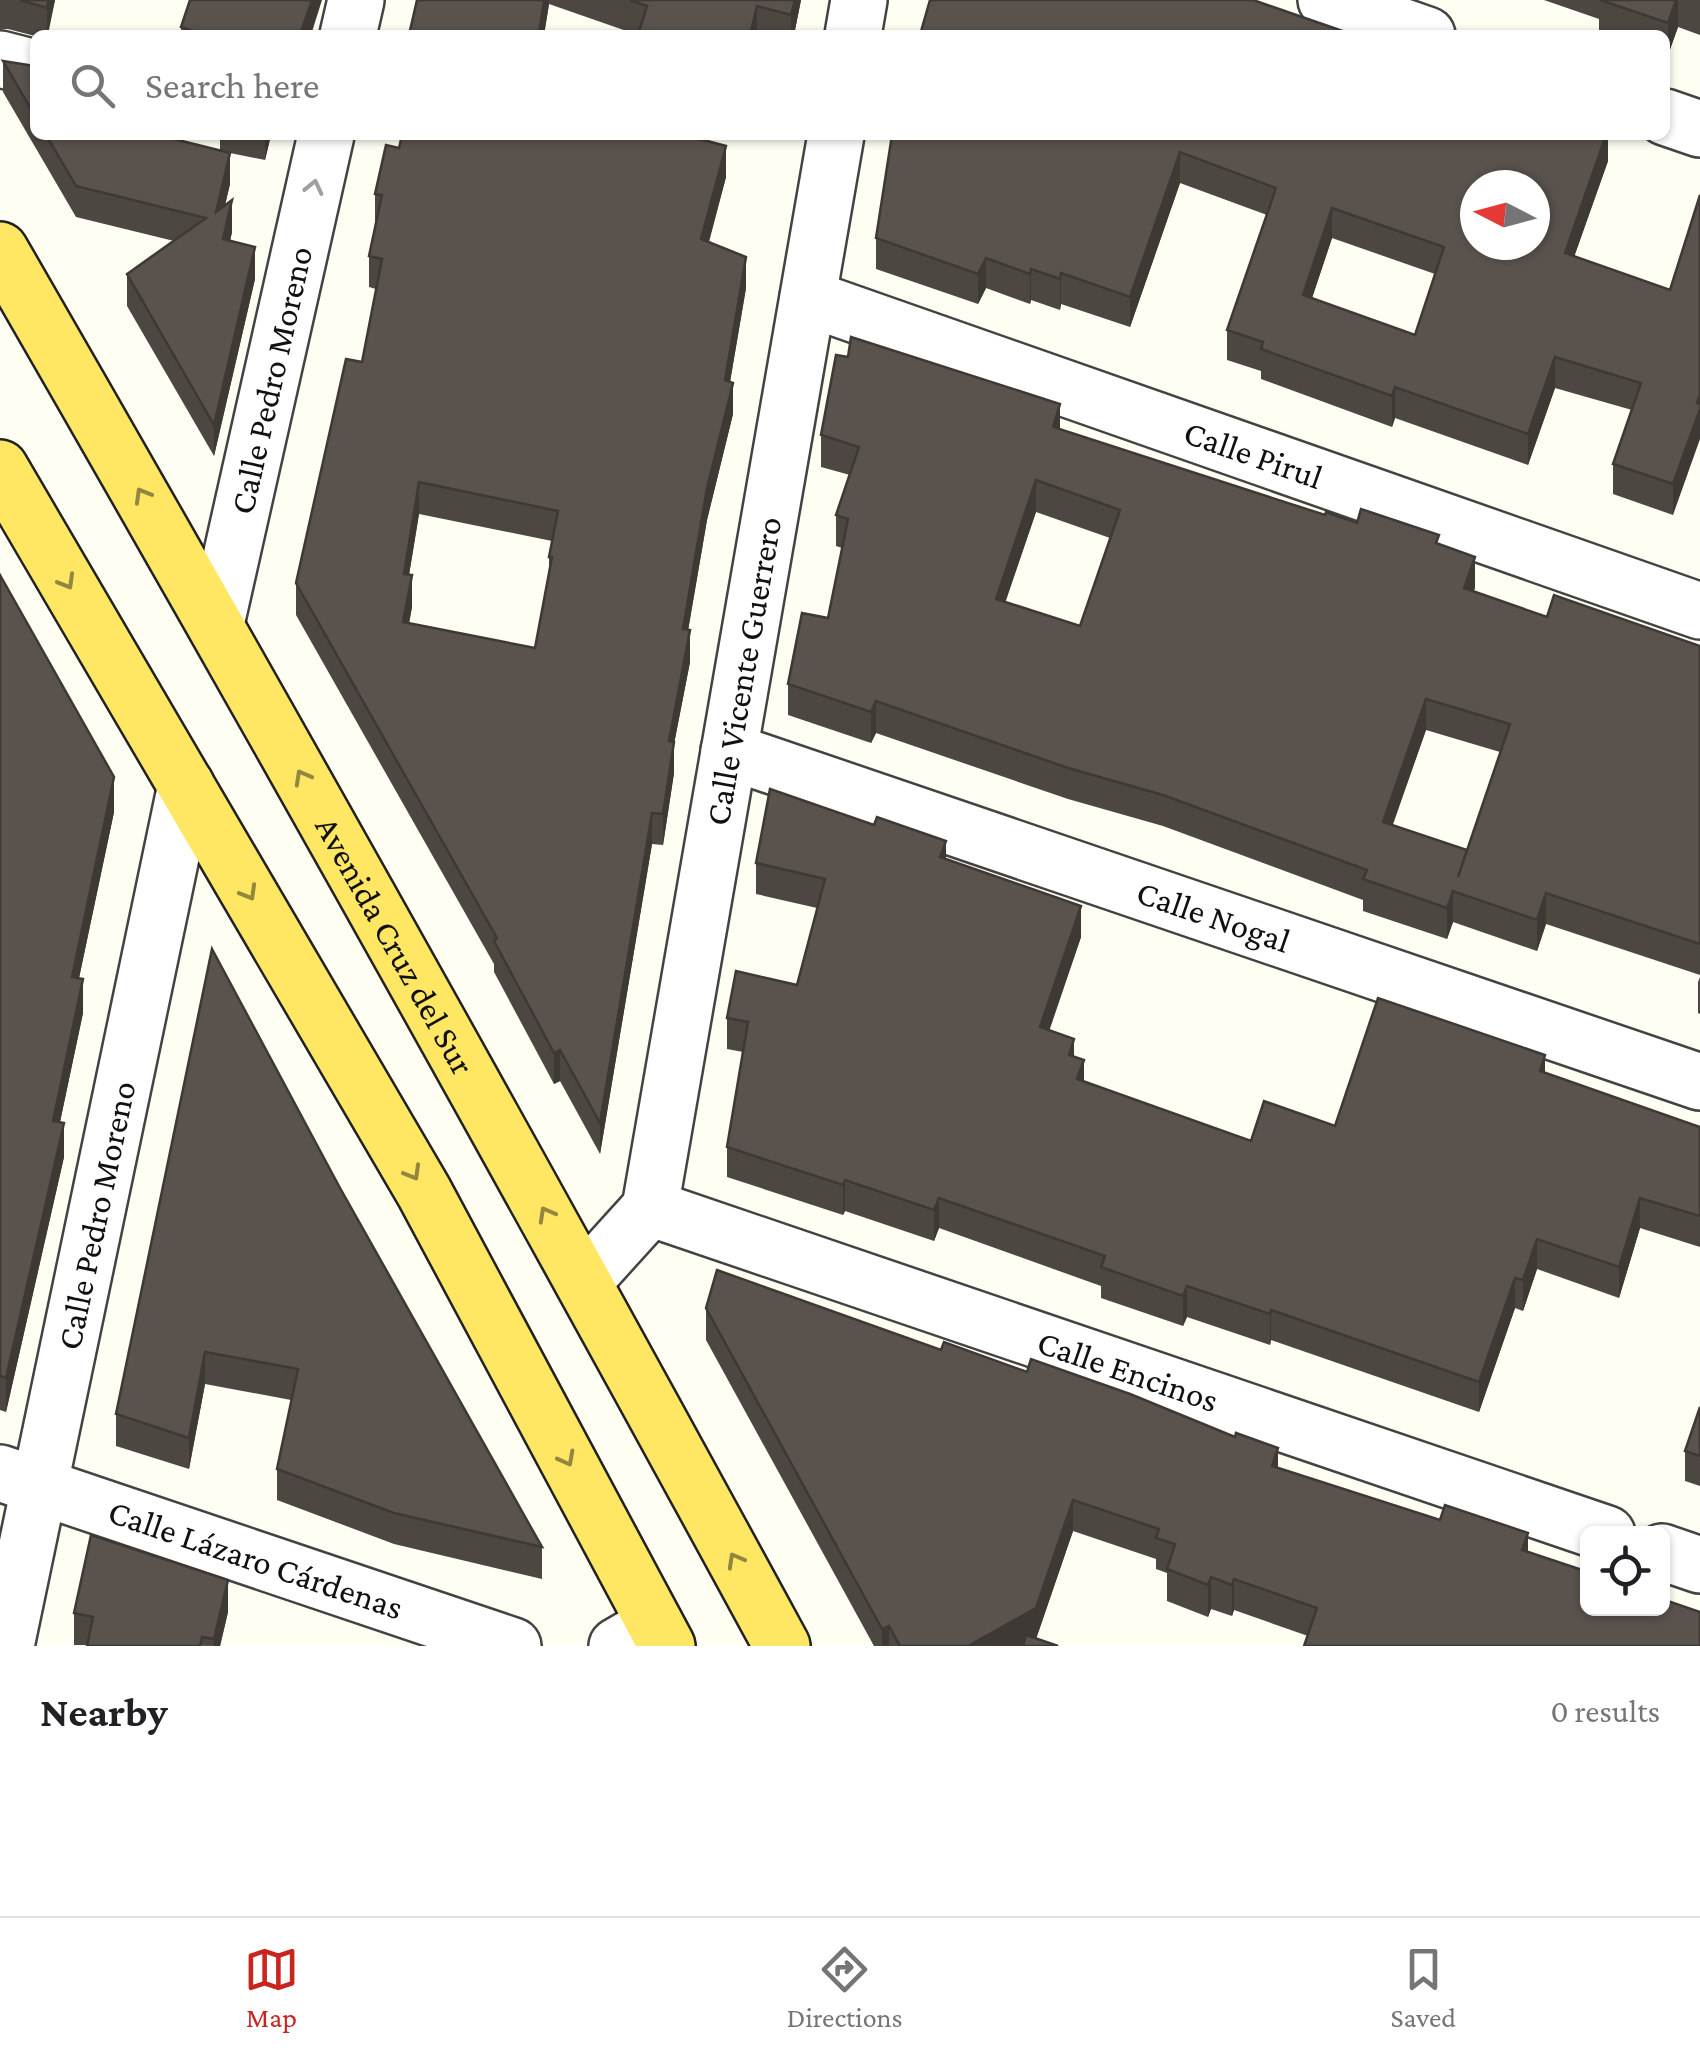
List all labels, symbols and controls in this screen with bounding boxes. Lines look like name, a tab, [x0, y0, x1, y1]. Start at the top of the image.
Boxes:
search box	[30, 30, 1670, 140]
icon: search	[65, 58, 120, 113]
text: Search here	[145, 64, 319, 106]
north arrow	[1460, 170, 1550, 260]
one-way arrow	[302, 179, 323, 196]
street label: Calle Pedro Moreno	[222, 243, 320, 518]
street label: Calle Pirul	[1179, 413, 1328, 497]
one-way arrow	[134, 487, 154, 505]
street label: Calle Vicente Guerrero	[698, 514, 789, 828]
one-way arrow	[55, 571, 74, 589]
one-way arrow	[294, 770, 314, 788]
street label: Avenida Cruz del Sur	[307, 810, 483, 1082]
street label: Calle Nogal	[1132, 873, 1295, 961]
one-way arrow	[236, 882, 256, 900]
street label: Calle Pedro Moreno	[49, 1078, 144, 1353]
one-way arrow	[401, 1162, 420, 1180]
one-way arrow	[538, 1207, 558, 1225]
street label: Calle Encinos	[1032, 1322, 1223, 1420]
one-way arrow	[555, 1449, 574, 1467]
street label: Calle Lázaro Cárdenas	[103, 1492, 408, 1628]
map controls	[1580, 1526, 1670, 1616]
button: locate	[1580, 1526, 1670, 1616]
one-way arrow	[728, 1553, 748, 1571]
text: Nearby	[40, 1688, 168, 1735]
text: 0 results	[1550, 1693, 1660, 1729]
tab: Map	[244, 1942, 299, 2033]
tab: Directions	[787, 1942, 903, 2033]
tab: Saved	[1390, 1942, 1456, 2033]

